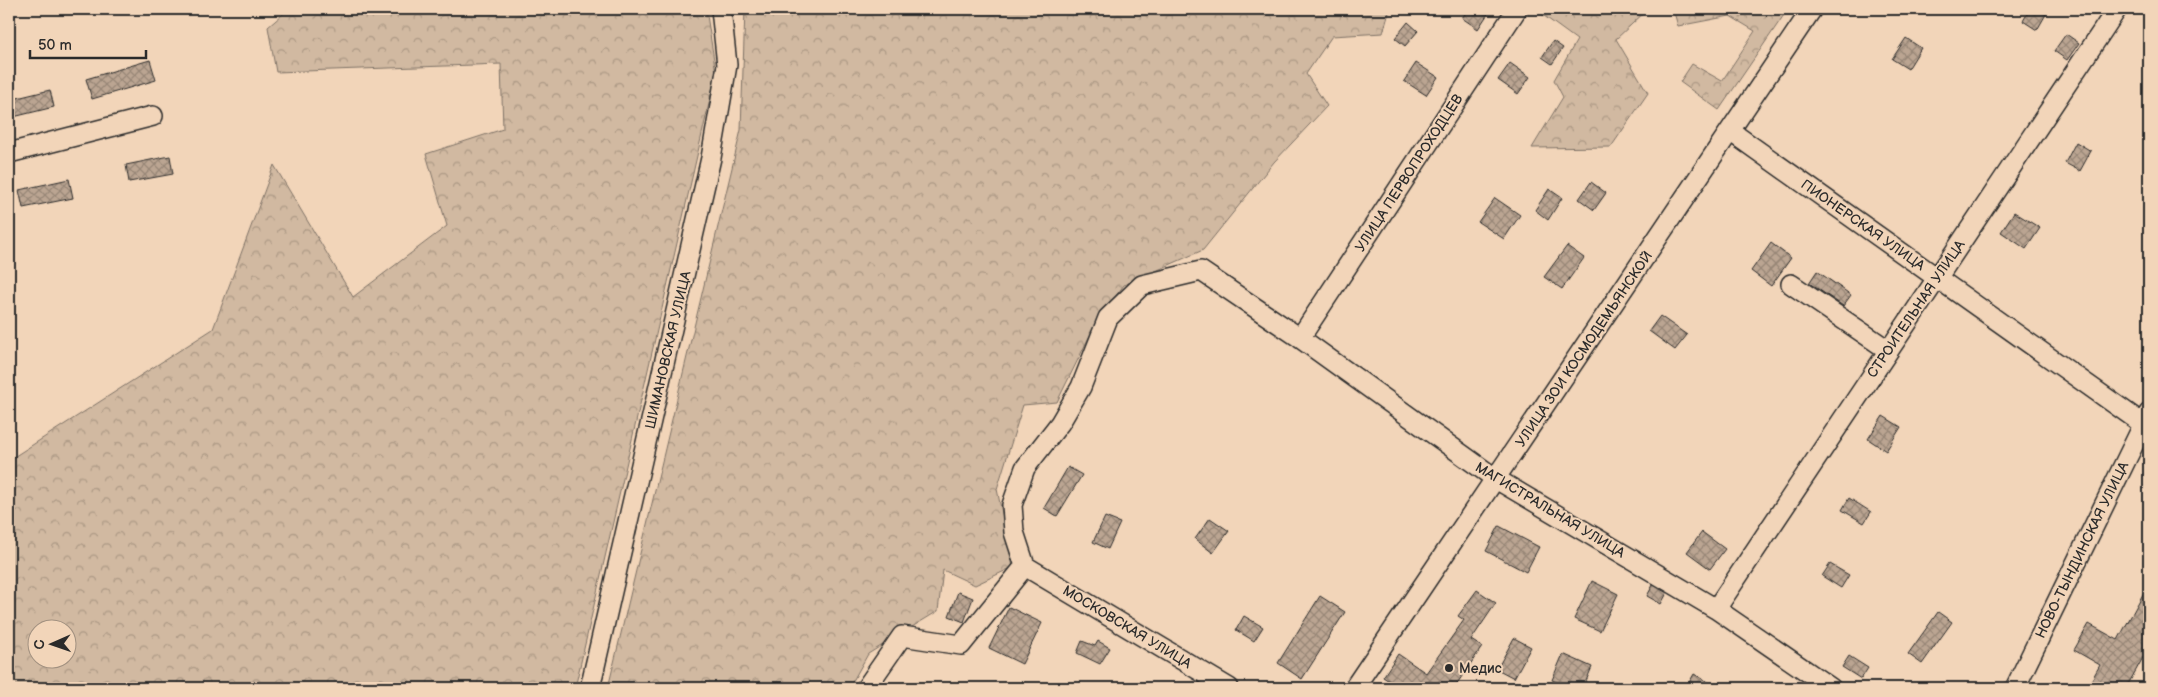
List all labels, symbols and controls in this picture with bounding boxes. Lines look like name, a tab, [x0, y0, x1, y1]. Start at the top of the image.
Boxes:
scale bar	[30, 28, 146, 60]
text: 50 m	[38, 36, 72, 55]
street label: УЛИЦА ПЕРВОПРОХОДЦЕВ	[1352, 91, 1466, 255]
street label: ПИОНЕРСКАЯ УЛИЦА	[1798, 176, 1929, 275]
street label: СТРОИТЕЛЬНАЯ УЛИЦА	[1864, 237, 1969, 381]
street label: УЛИЦА ЗОИ КОСМОДЕМЬЯНСКОЙ	[1512, 248, 1656, 450]
street label: ШИМАНОВСКАЯ УЛИЦА	[642, 269, 695, 431]
street label: НОВО-ТЫНДИНСКАЯ УЛИЦА	[2032, 458, 2132, 641]
street label: МАГИСТРАЛЬНАЯ УЛИЦА	[1472, 459, 1628, 562]
street label: МОСКОВСКАЯ УЛИЦА	[1060, 582, 1195, 672]
north arrow	[28, 620, 78, 670]
text: С	[31, 639, 48, 650]
place label: Медис	[1459, 660, 1502, 677]
marker: Медис	[1443, 662, 1455, 674]

